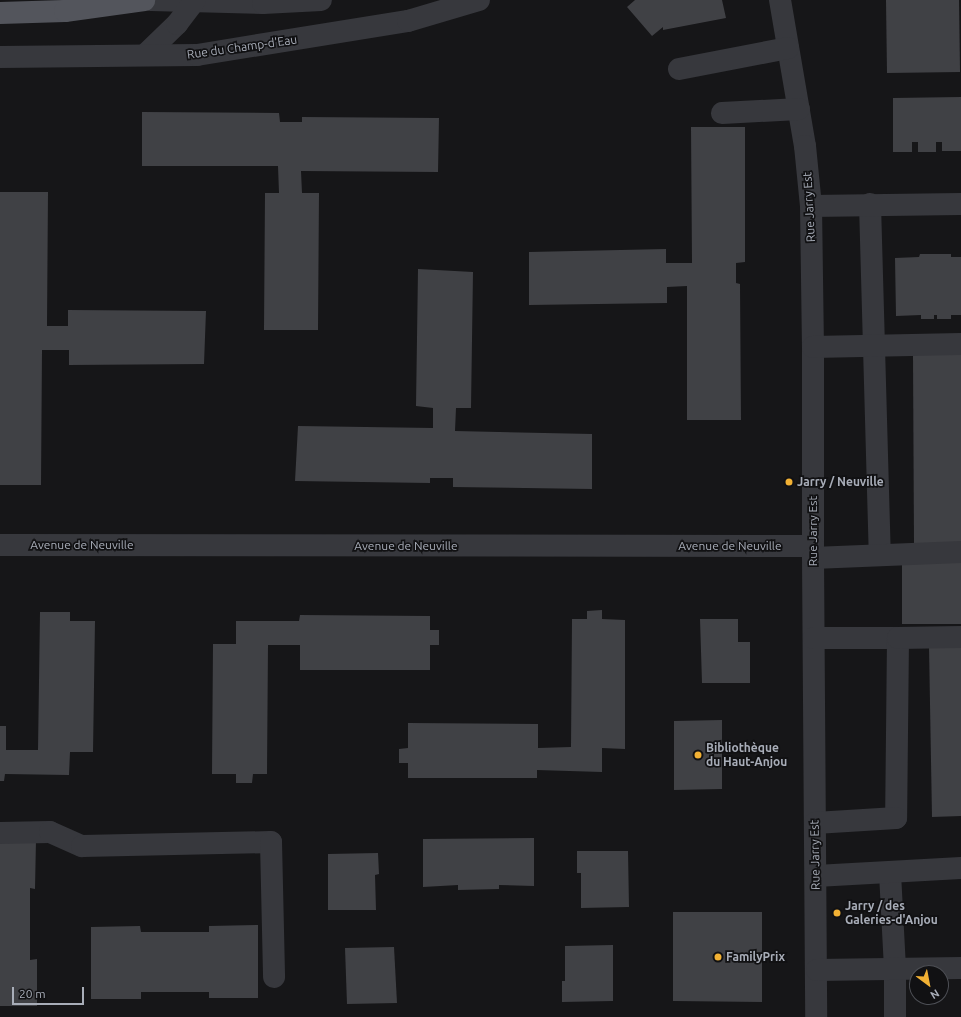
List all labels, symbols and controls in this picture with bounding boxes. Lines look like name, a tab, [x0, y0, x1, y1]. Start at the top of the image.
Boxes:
street label: Rue du Champ-d'Eau	[186, 32, 298, 62]
street label: Rue Jarry Est	[800, 172, 818, 242]
place label: Jarry / Neuville	[797, 475, 884, 489]
marker: Jarry / Neuville	[784, 477, 794, 487]
street label: Rue Jarry Est	[806, 496, 820, 566]
street label: Avenue de Neuville	[30, 538, 134, 552]
street label: Avenue de Neuville	[354, 539, 458, 553]
street label: Avenue de Neuville	[678, 539, 782, 553]
place label: Bibliothèque du Haut-Anjou	[706, 741, 787, 769]
marker: Bibliothèque du Haut-Anjou	[693, 750, 703, 760]
street label: Rue Jarry Est	[807, 820, 823, 890]
place label: Jarry / des Galeries-d'Anjou	[845, 899, 938, 927]
marker: Jarry / des Galeries-d'Anjou	[832, 908, 842, 918]
place label: FamilyPrix	[726, 950, 785, 964]
marker: FamilyPrix	[713, 952, 723, 962]
north arrow	[909, 965, 949, 1005]
scale bar	[14, 979, 86, 1005]
text: 20 m	[19, 987, 46, 1000]
text: N	[928, 987, 941, 1002]

